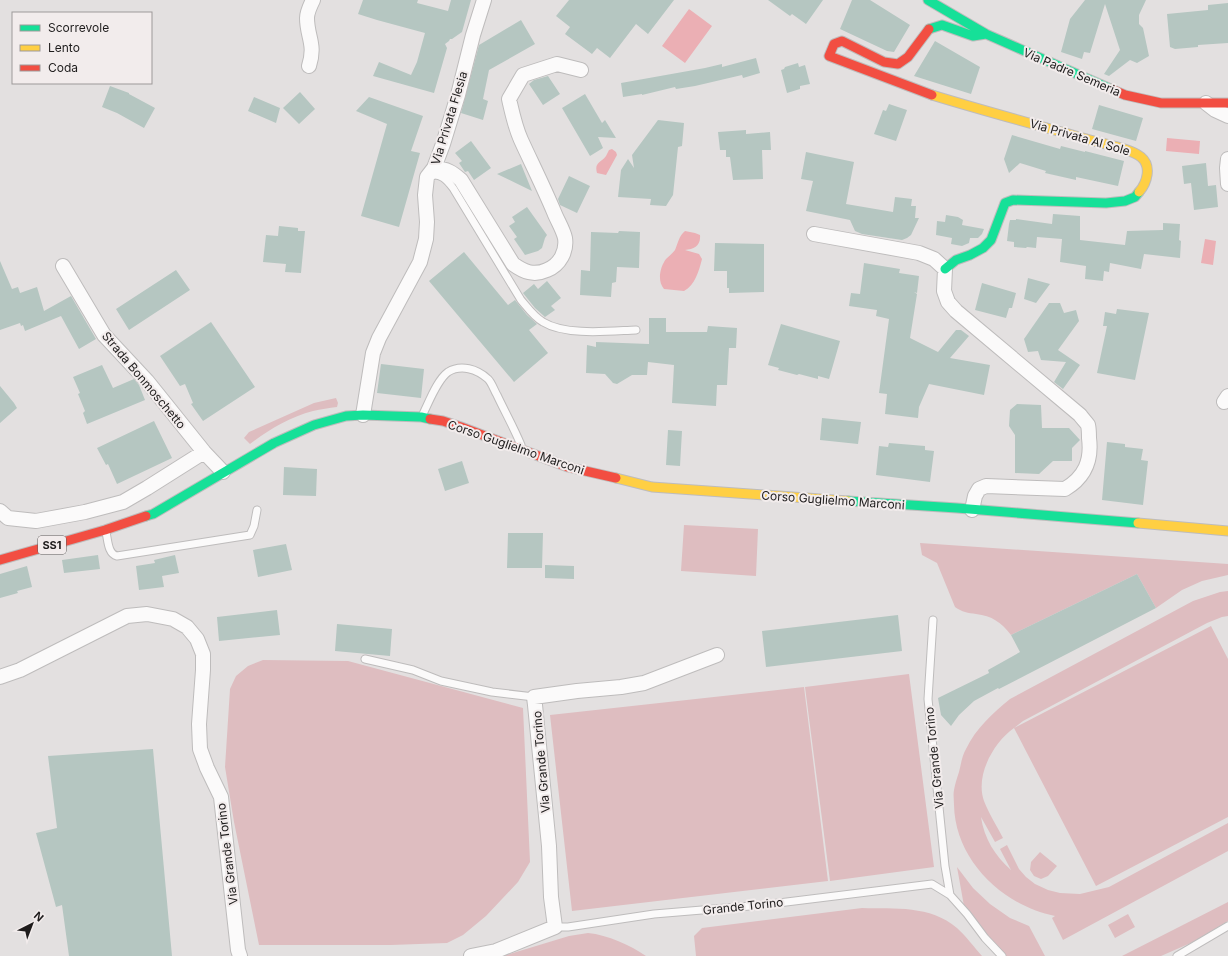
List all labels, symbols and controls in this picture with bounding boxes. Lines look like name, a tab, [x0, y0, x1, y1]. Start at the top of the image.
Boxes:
legend	[12, 12, 152, 84]
text: Scorrevole	[48, 20, 109, 35]
text: Lento	[48, 40, 80, 55]
street label: Via Padre Semeria	[1021, 45, 1123, 99]
text: Coda	[48, 60, 78, 75]
street label: Via Privata Flesia	[428, 69, 470, 167]
street label: Via Privata Al Sole	[1028, 116, 1132, 158]
street label: Strada Bonmoschetto	[99, 328, 189, 432]
street label: Corso Guglielmo Marconi	[446, 417, 586, 477]
street label: Corso Guglielmo Marconi	[761, 488, 905, 512]
road number: SS1	[38, 536, 66, 554]
street label: Via Grande Torino	[921, 706, 947, 810]
street label: Via Grande Torino	[529, 710, 553, 814]
street label: Via Grande Torino	[213, 802, 241, 906]
street label: Grande Torino	[702, 894, 784, 918]
north arrow	[12, 904, 52, 944]
text: N	[31, 909, 46, 925]

